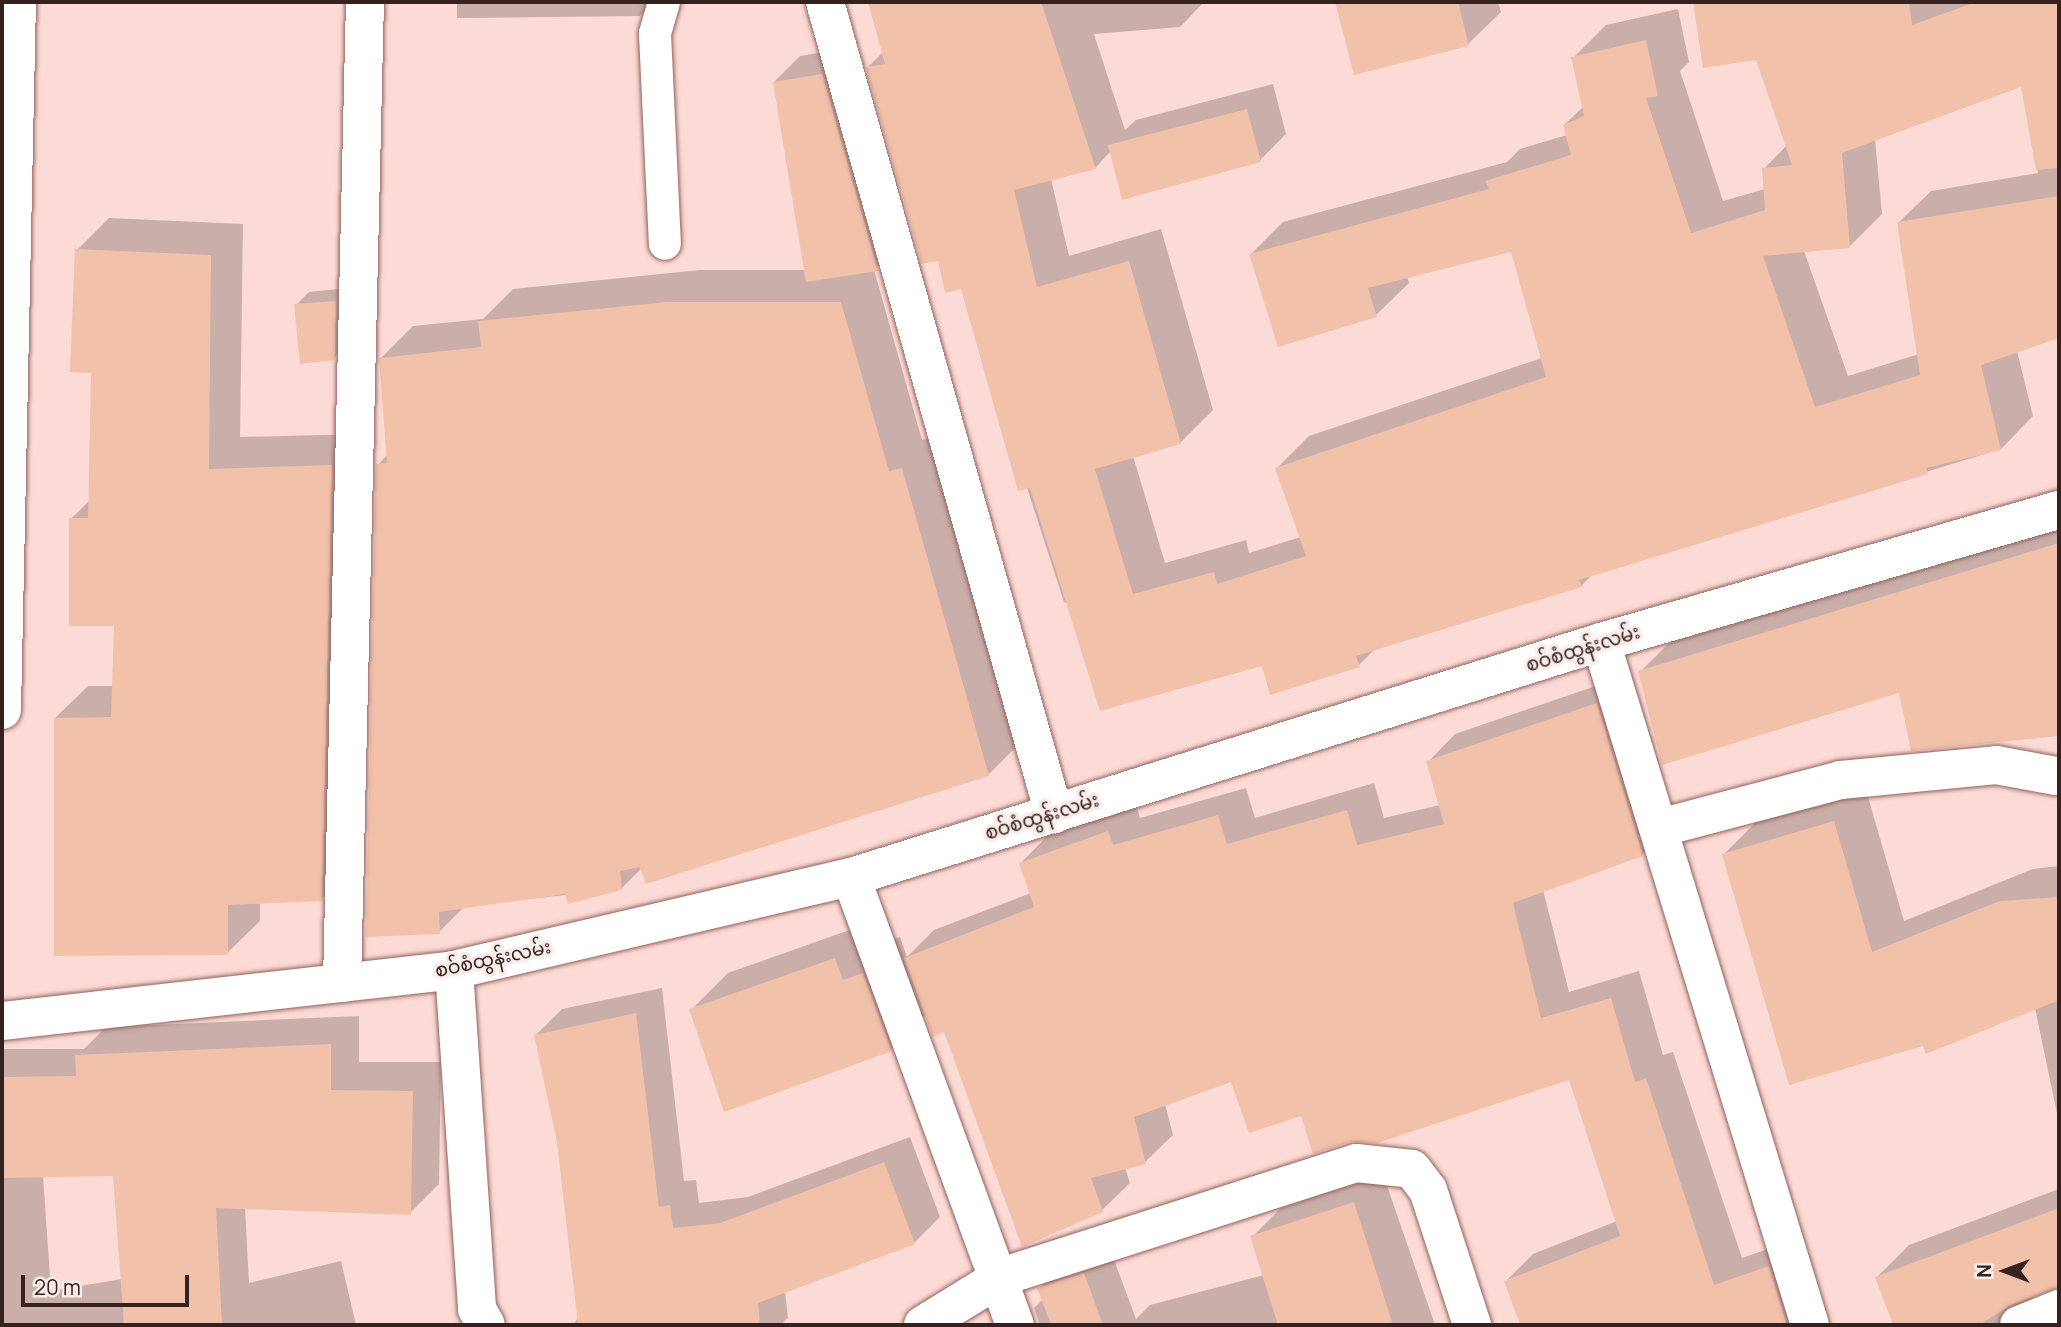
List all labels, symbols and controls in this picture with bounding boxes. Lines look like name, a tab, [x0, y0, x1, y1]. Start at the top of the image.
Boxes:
street label: စဝ်စံထွန်းလမ်း	[1523, 621, 1643, 677]
street label: စဝ်စံထွန်းလမ်း	[982, 789, 1102, 845]
street label: စဝ်စံထွန်းလမ်း	[433, 936, 553, 982]
north arrow	[1970, 1236, 2040, 1306]
scale bar	[24, 1260, 192, 1304]
text: N	[1971, 1264, 1997, 1278]
text: 20 m	[34, 1273, 81, 1301]

